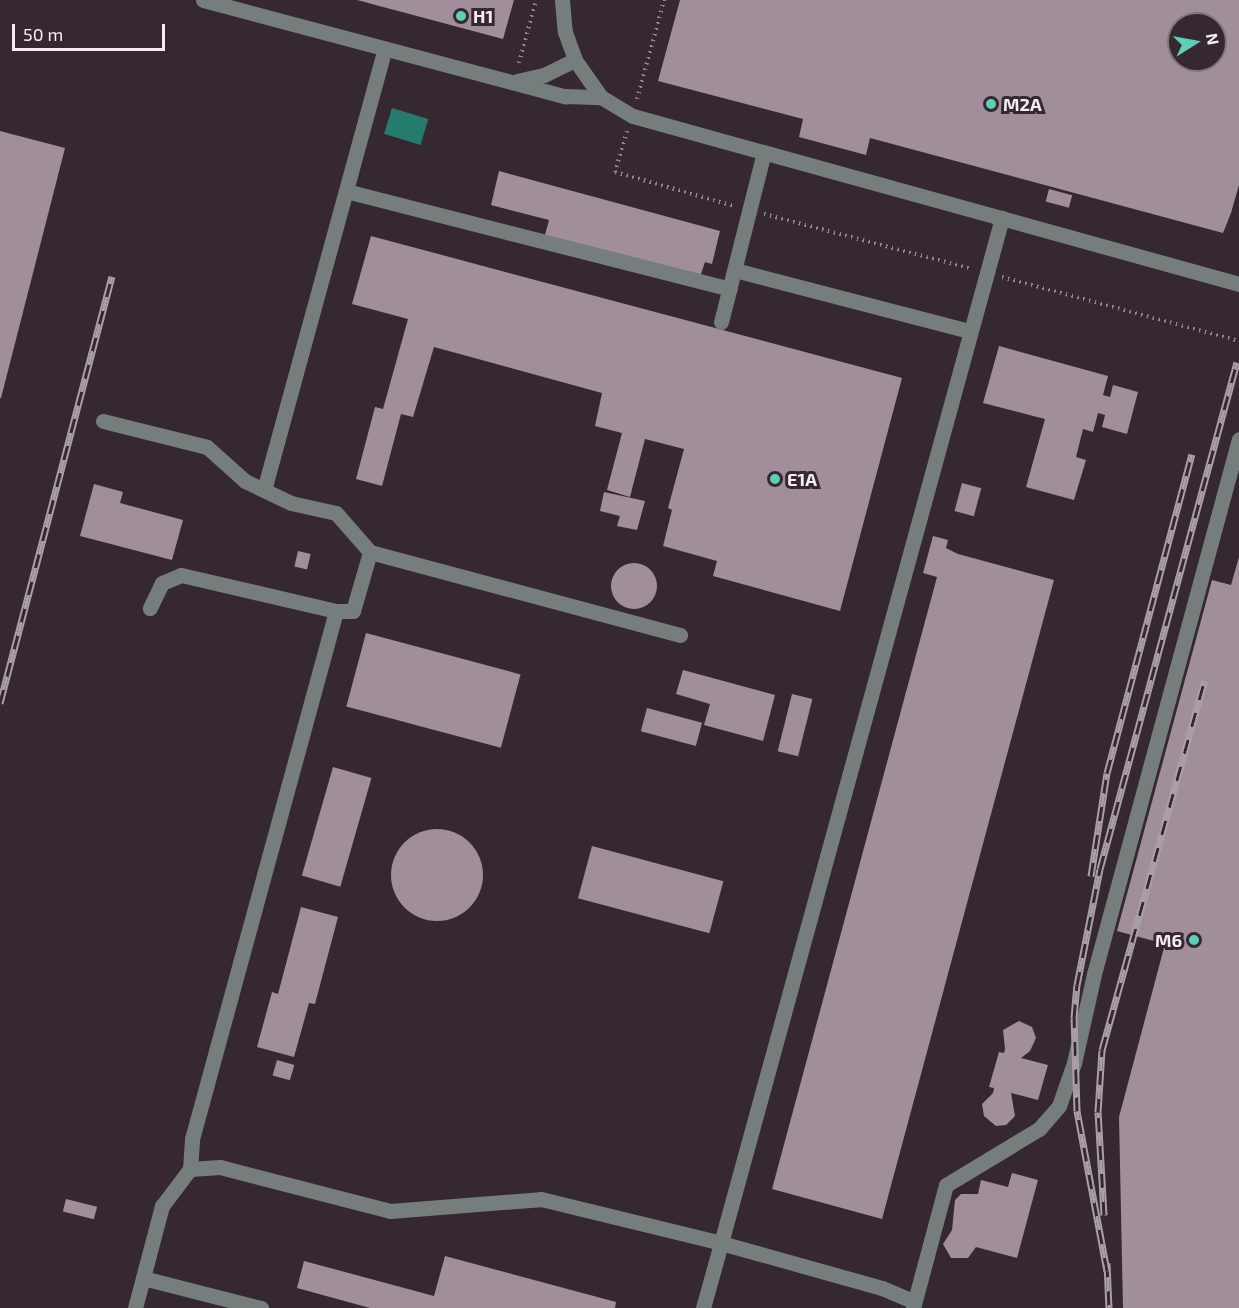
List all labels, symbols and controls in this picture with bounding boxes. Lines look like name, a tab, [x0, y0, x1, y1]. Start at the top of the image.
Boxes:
place label: H1	[473, 5, 493, 27]
marker: H1	[454, 9, 468, 23]
scale bar	[15, 12, 168, 50]
north arrow	[1167, 12, 1227, 72]
text: 50 m	[23, 23, 63, 45]
text: N	[1203, 31, 1224, 46]
place label: M2A	[1003, 93, 1042, 115]
marker: M2A	[984, 97, 998, 111]
place label: E1A	[787, 468, 817, 490]
marker: E1A	[768, 472, 782, 486]
place label: M6	[1155, 929, 1182, 951]
marker: M6	[1187, 933, 1201, 947]

